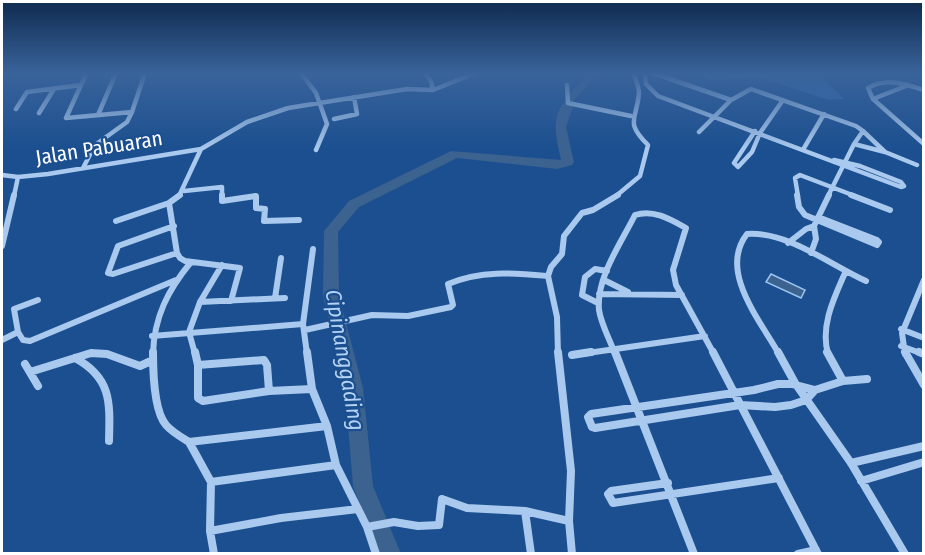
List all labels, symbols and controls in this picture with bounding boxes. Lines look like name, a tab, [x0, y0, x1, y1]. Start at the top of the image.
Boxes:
street label: Jalan Pabuaran	[34, 125, 164, 171]
water label: Cipinanggading	[319, 287, 371, 433]

